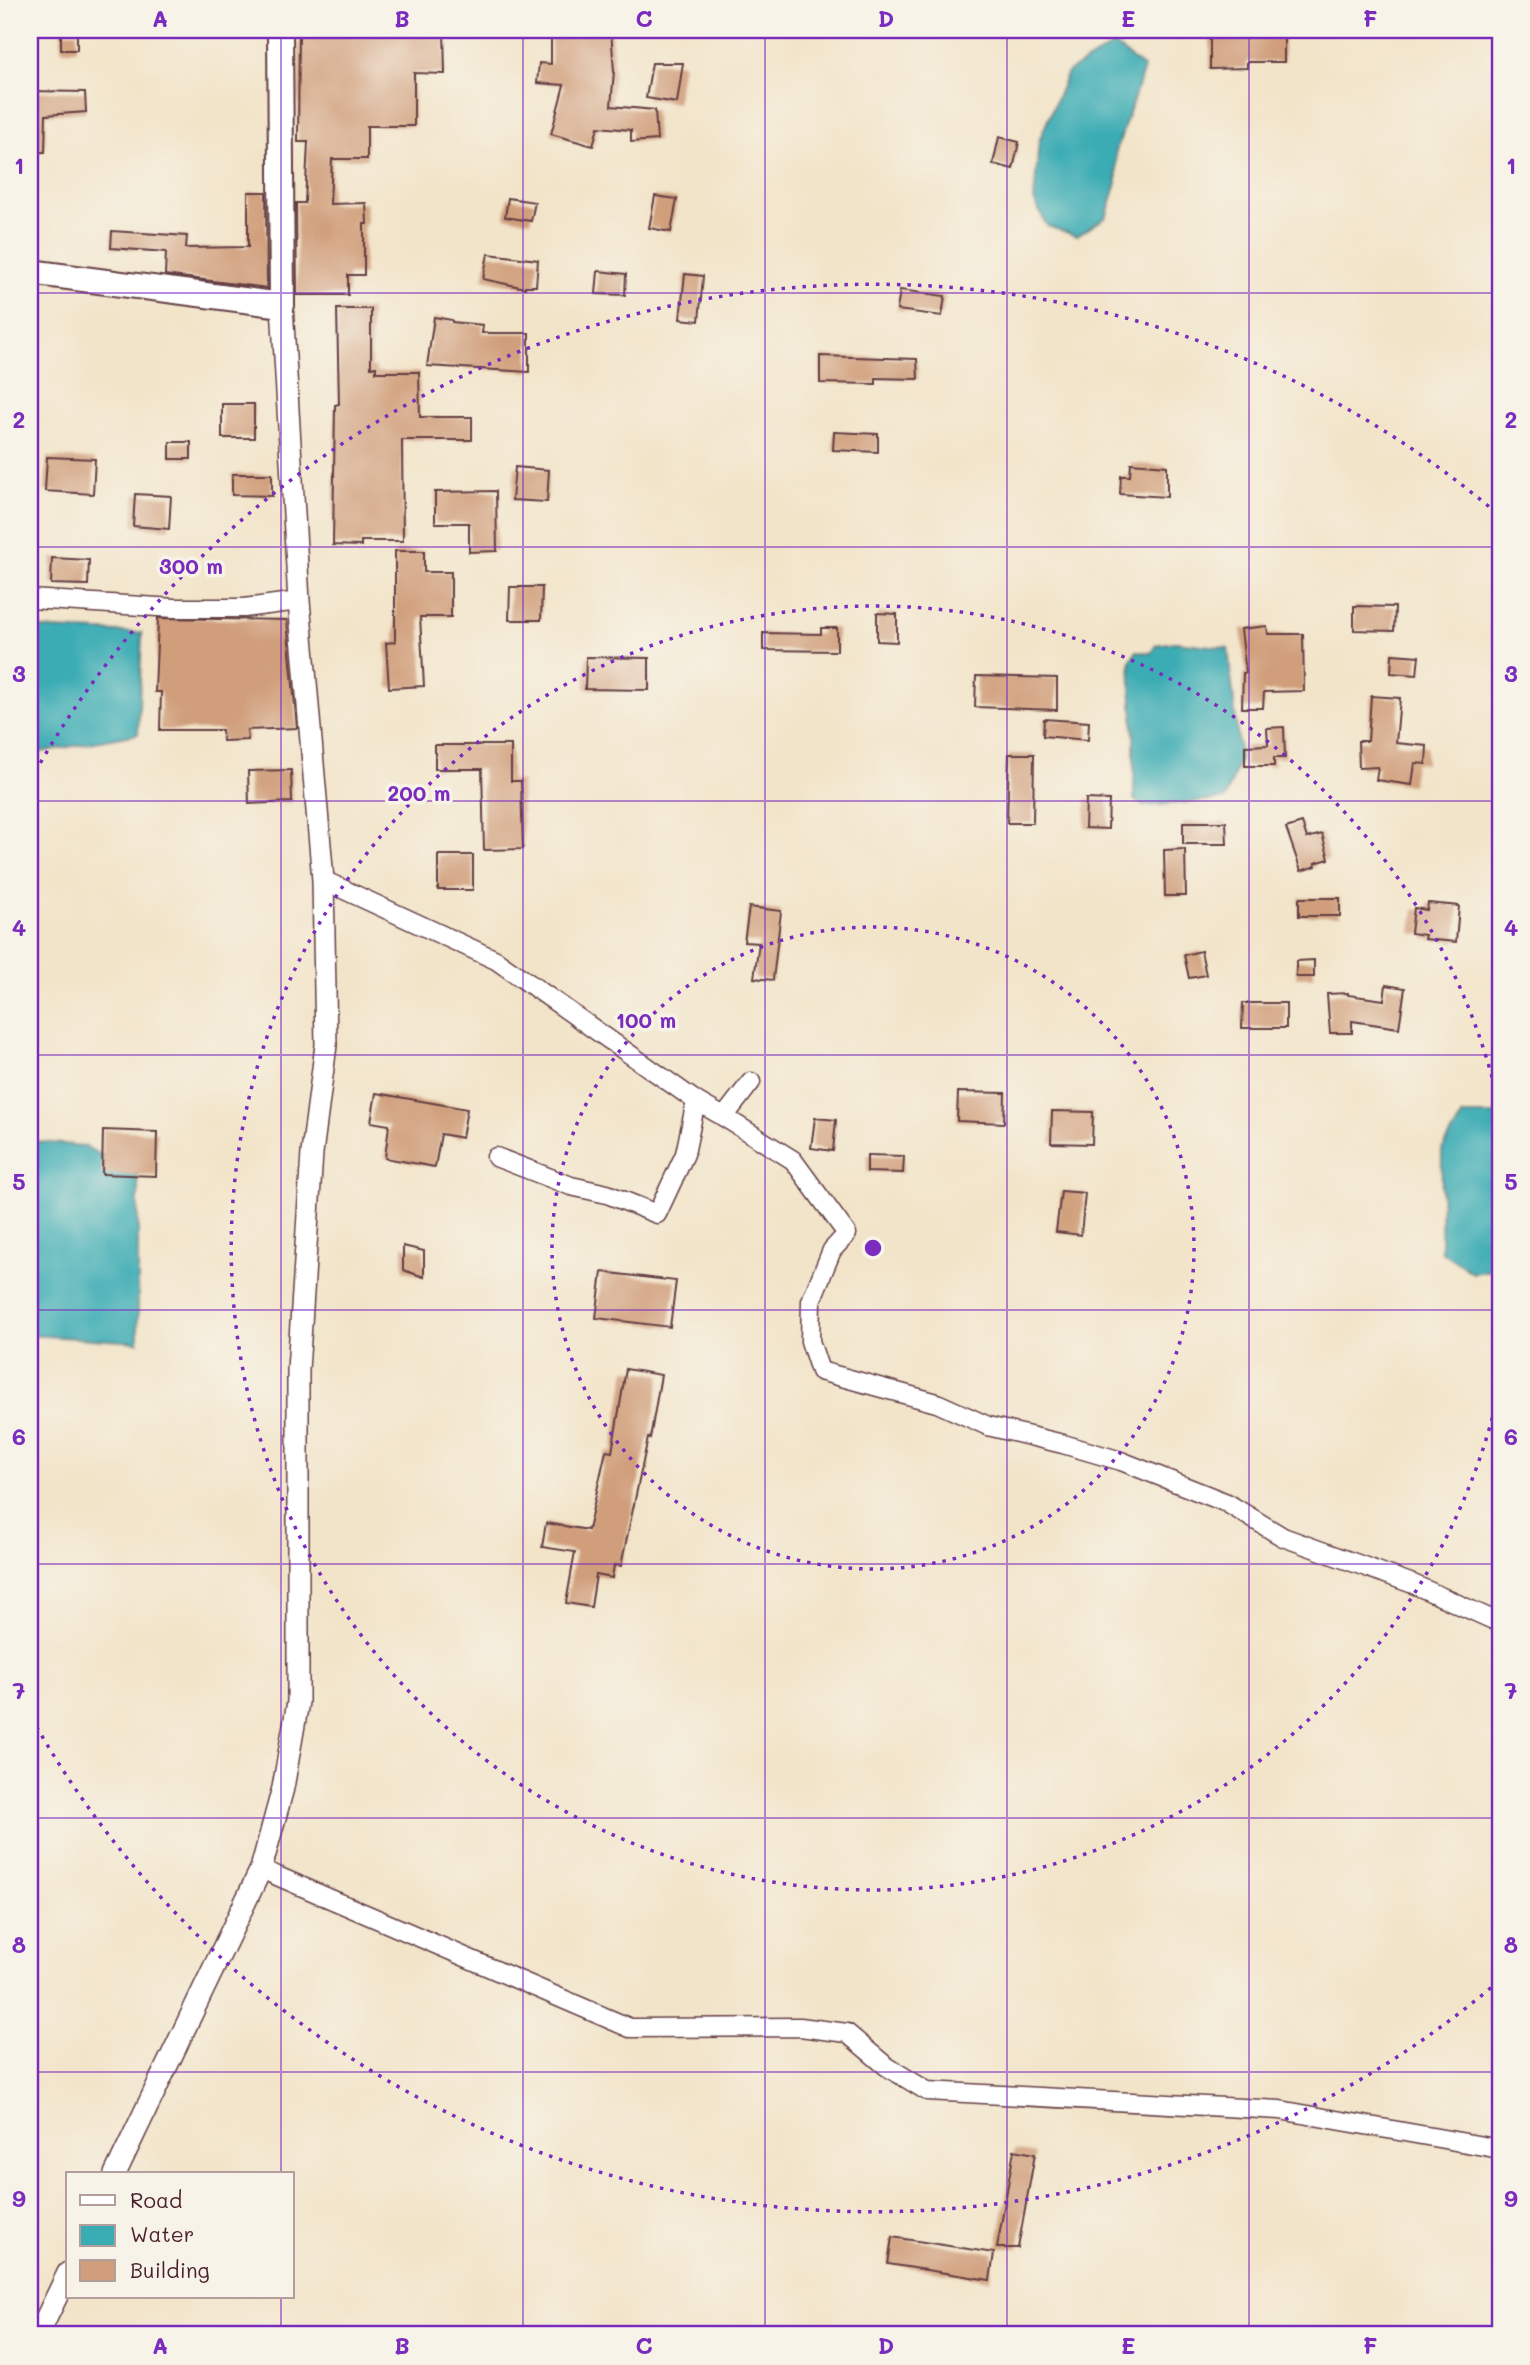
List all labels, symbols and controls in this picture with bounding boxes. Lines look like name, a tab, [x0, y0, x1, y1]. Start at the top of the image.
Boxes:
text: A	[152, 3, 168, 33]
text: B	[394, 3, 410, 33]
text: C	[635, 3, 653, 33]
text: D	[878, 3, 894, 33]
text: E	[1121, 3, 1135, 33]
text: F	[1363, 3, 1377, 33]
text: 1	[14, 150, 24, 180]
text: 1	[1506, 150, 1516, 180]
text: 2	[13, 404, 25, 434]
text: 2	[1505, 404, 1517, 434]
text: 300 m	[159, 552, 223, 579]
text: 3	[12, 658, 26, 688]
text: 3	[1504, 658, 1518, 688]
text: 200 m	[388, 779, 450, 806]
text: 4	[12, 912, 26, 942]
text: 4	[1504, 912, 1518, 942]
text: 100 m	[616, 1006, 676, 1033]
text: 5	[12, 1166, 26, 1196]
text: 5	[1504, 1166, 1518, 1196]
centre of rings	[861, 1236, 885, 1260]
text: 6	[12, 1421, 26, 1451]
text: 6	[1504, 1421, 1518, 1451]
text: 7	[13, 1675, 26, 1705]
text: 7	[1505, 1675, 1518, 1705]
text: 8	[12, 1929, 26, 1959]
text: 8	[1504, 1929, 1518, 1959]
legend	[66, 2172, 294, 2298]
text: 9	[12, 2183, 26, 2213]
text: 9	[1504, 2183, 1518, 2213]
text: Road	[130, 2186, 182, 2213]
text: Water	[130, 2220, 194, 2247]
text: Building	[130, 2256, 210, 2283]
text: A	[152, 2330, 168, 2360]
text: B	[394, 2330, 410, 2360]
text: C	[635, 2330, 653, 2360]
text: D	[878, 2330, 894, 2360]
text: E	[1121, 2330, 1135, 2360]
text: F	[1363, 2330, 1377, 2360]

